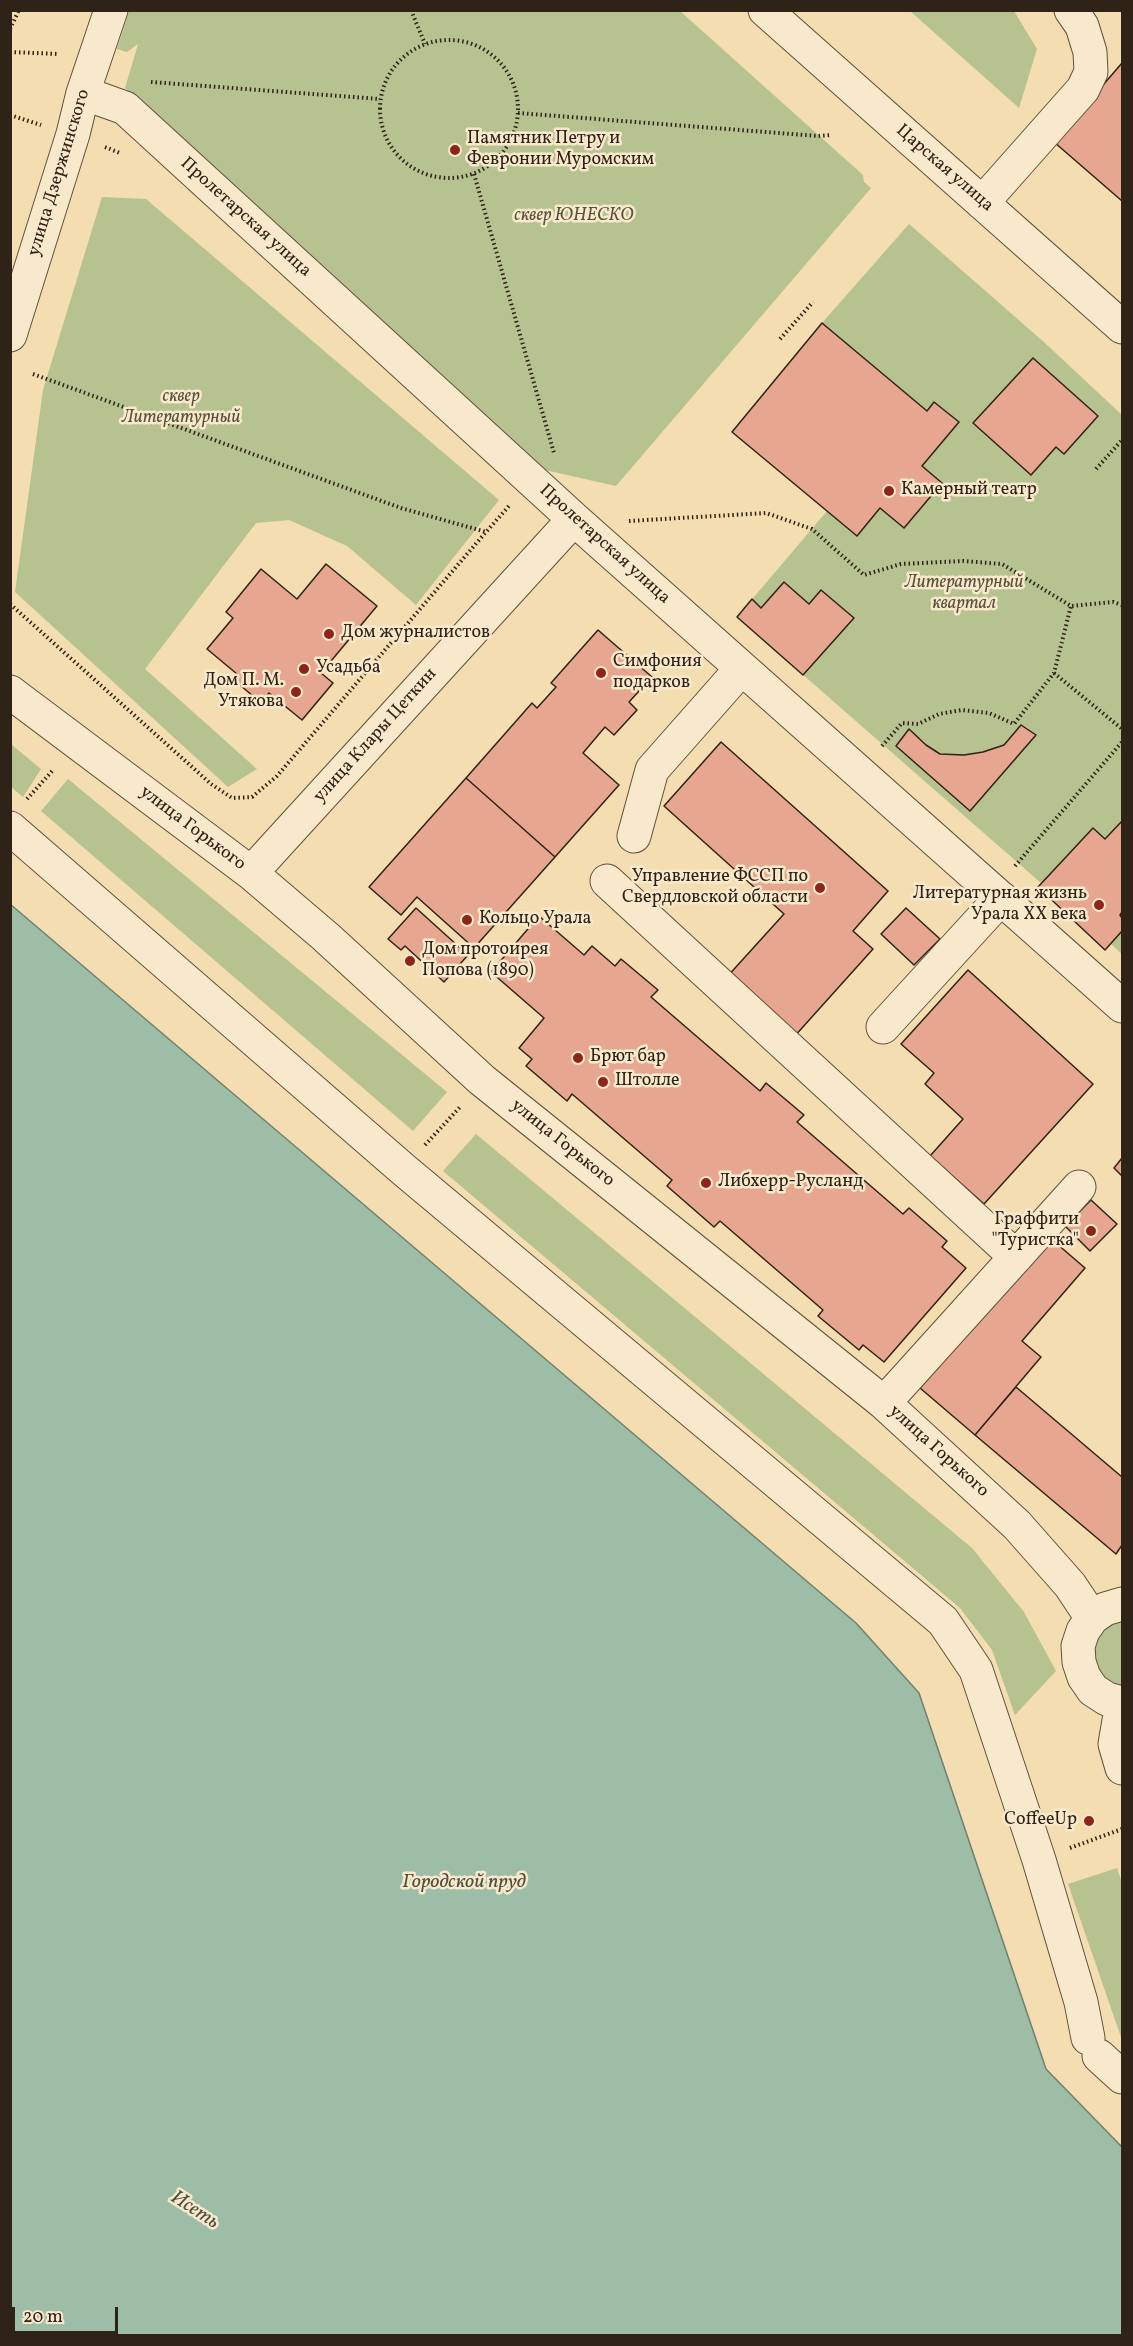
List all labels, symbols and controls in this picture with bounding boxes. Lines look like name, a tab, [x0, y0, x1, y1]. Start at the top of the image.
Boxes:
street label: улица Дзержинского	[24, 87, 96, 259]
street label: Царская улица	[891, 121, 997, 217]
place label: Памятник Петру и Февронии Муромским	[467, 129, 654, 172]
marker: Памятник Петру и Февронии Муромским	[448, 143, 462, 157]
street label: Пролетарская улица	[175, 153, 315, 283]
park label: сквер ЮНЕСКО	[514, 206, 634, 228]
park label: сквер Литературный	[122, 387, 240, 430]
street label: Пролетарская улица	[534, 480, 674, 610]
place label: Камерный театр	[901, 480, 1037, 502]
marker: Камерный театр	[882, 484, 896, 498]
park label: Литературный квартал	[905, 573, 1023, 616]
place label: Дом журналистов	[341, 623, 490, 645]
marker: Дом журналистов	[322, 627, 336, 641]
place label: Симфония подарков	[613, 652, 702, 694]
place label: Усадьба	[316, 658, 381, 680]
marker: Усадьба	[297, 662, 311, 676]
street label: улица Клары Цеткин	[310, 664, 442, 808]
marker: Симфония подарков	[594, 666, 608, 680]
place label: Дом П. М. Утякова	[204, 671, 284, 714]
marker: Дом П. М. Утякова	[289, 685, 303, 699]
street label: улица Горького	[135, 782, 249, 876]
place label: Управление ФССП по Свердловской области	[622, 867, 808, 910]
marker: Управление ФССП по Свердловской области	[813, 881, 827, 895]
place label: Литературная жизнь Урала XX века	[913, 884, 1087, 926]
marker: Литературная жизнь Урала XX века	[1092, 898, 1106, 912]
place label: Кольцо Урала	[479, 909, 591, 931]
marker: Кольцо Урала	[460, 913, 474, 927]
place label: Дом протоирея Попова (1890)	[422, 940, 548, 982]
marker: Дом протоирея Попова (1890)	[403, 954, 417, 968]
place label: Брют бар	[590, 1047, 666, 1069]
marker: Брют бар	[571, 1051, 585, 1065]
place label: Штолле	[615, 1071, 680, 1093]
marker: Штолле	[596, 1075, 610, 1089]
street label: улица Горького	[506, 1096, 618, 1192]
place label: Либхерр-Русланд	[718, 1172, 863, 1194]
marker: Либхерр-Русланд	[699, 1176, 713, 1190]
place label: Граффити "Туристка"	[992, 1210, 1079, 1252]
marker: Граффити "Туристка"	[1084, 1224, 1098, 1238]
street label: улица Горького	[883, 1401, 993, 1503]
place label: CoffeeUp	[1004, 1810, 1077, 1832]
marker: CoffeeUp	[1082, 1814, 1096, 1828]
water label: Городской пруд	[402, 1871, 526, 1895]
water label: Исеть	[165, 2187, 223, 2235]
scale bar	[15, 2295, 122, 2333]
text: 20 m	[23, 2305, 63, 2330]

